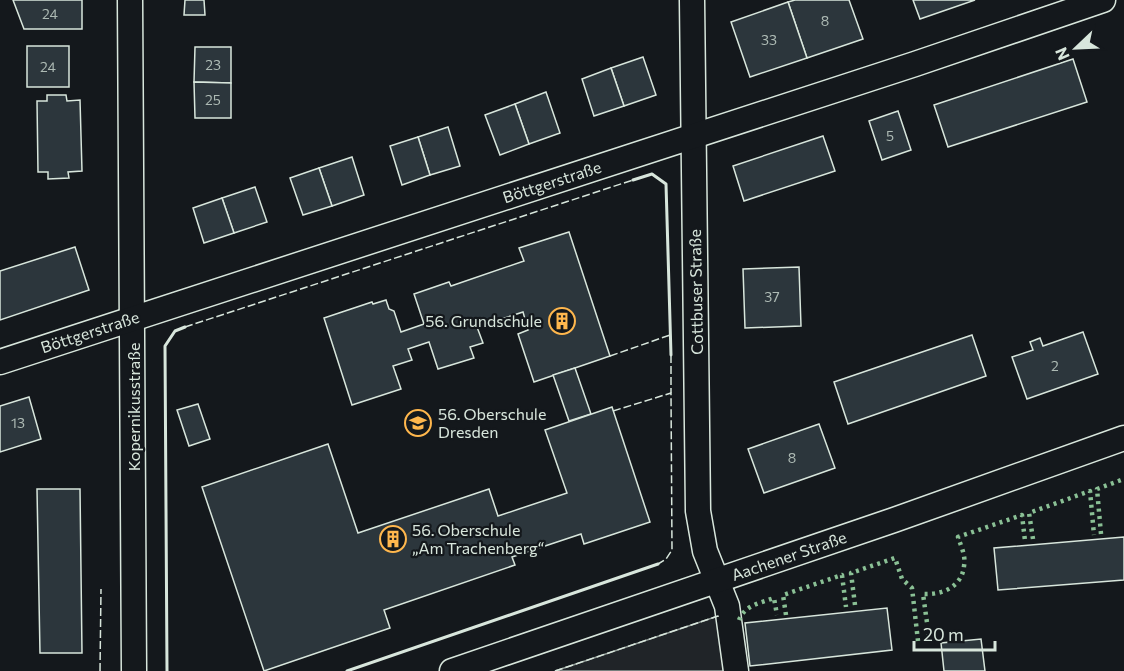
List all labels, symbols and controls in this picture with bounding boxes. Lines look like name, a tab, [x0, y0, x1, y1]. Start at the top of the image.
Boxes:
house number: 24	[42, 5, 59, 22]
house number: 8	[821, 12, 829, 29]
north arrow	[1046, 18, 1106, 78]
house number: 33	[761, 31, 777, 48]
text: N	[1051, 45, 1073, 63]
house number: 23	[205, 56, 221, 73]
house number: 24	[40, 58, 57, 75]
house number: 25	[205, 91, 221, 108]
house number: 5	[886, 127, 894, 144]
street label: Böttgerstraße	[500, 157, 604, 206]
street label: Cottbuser Straße	[685, 229, 706, 355]
house number: 37	[764, 288, 780, 305]
building icon: 56. Grundschule	[547, 306, 577, 336]
street label: Böttgerstraße	[38, 307, 142, 356]
place label: 56. Grundschule	[425, 311, 542, 330]
street label: Kopernikusstraße	[124, 343, 143, 471]
house number: 2	[1051, 357, 1059, 374]
place label: 56. Oberschule Dresden	[438, 404, 546, 441]
school or university icon: 56. Oberschule Dresden	[403, 408, 433, 438]
house number: 13	[11, 414, 25, 431]
house number: 8	[788, 449, 796, 466]
place label: 56. Oberschule „Am Trachenberg“	[412, 520, 544, 557]
building icon: 56. Oberschule „Am Trachenberg“	[378, 524, 408, 554]
street label: Aachener Straße	[729, 527, 849, 584]
scale bar	[914, 614, 995, 652]
text: 20 m	[923, 623, 964, 645]

